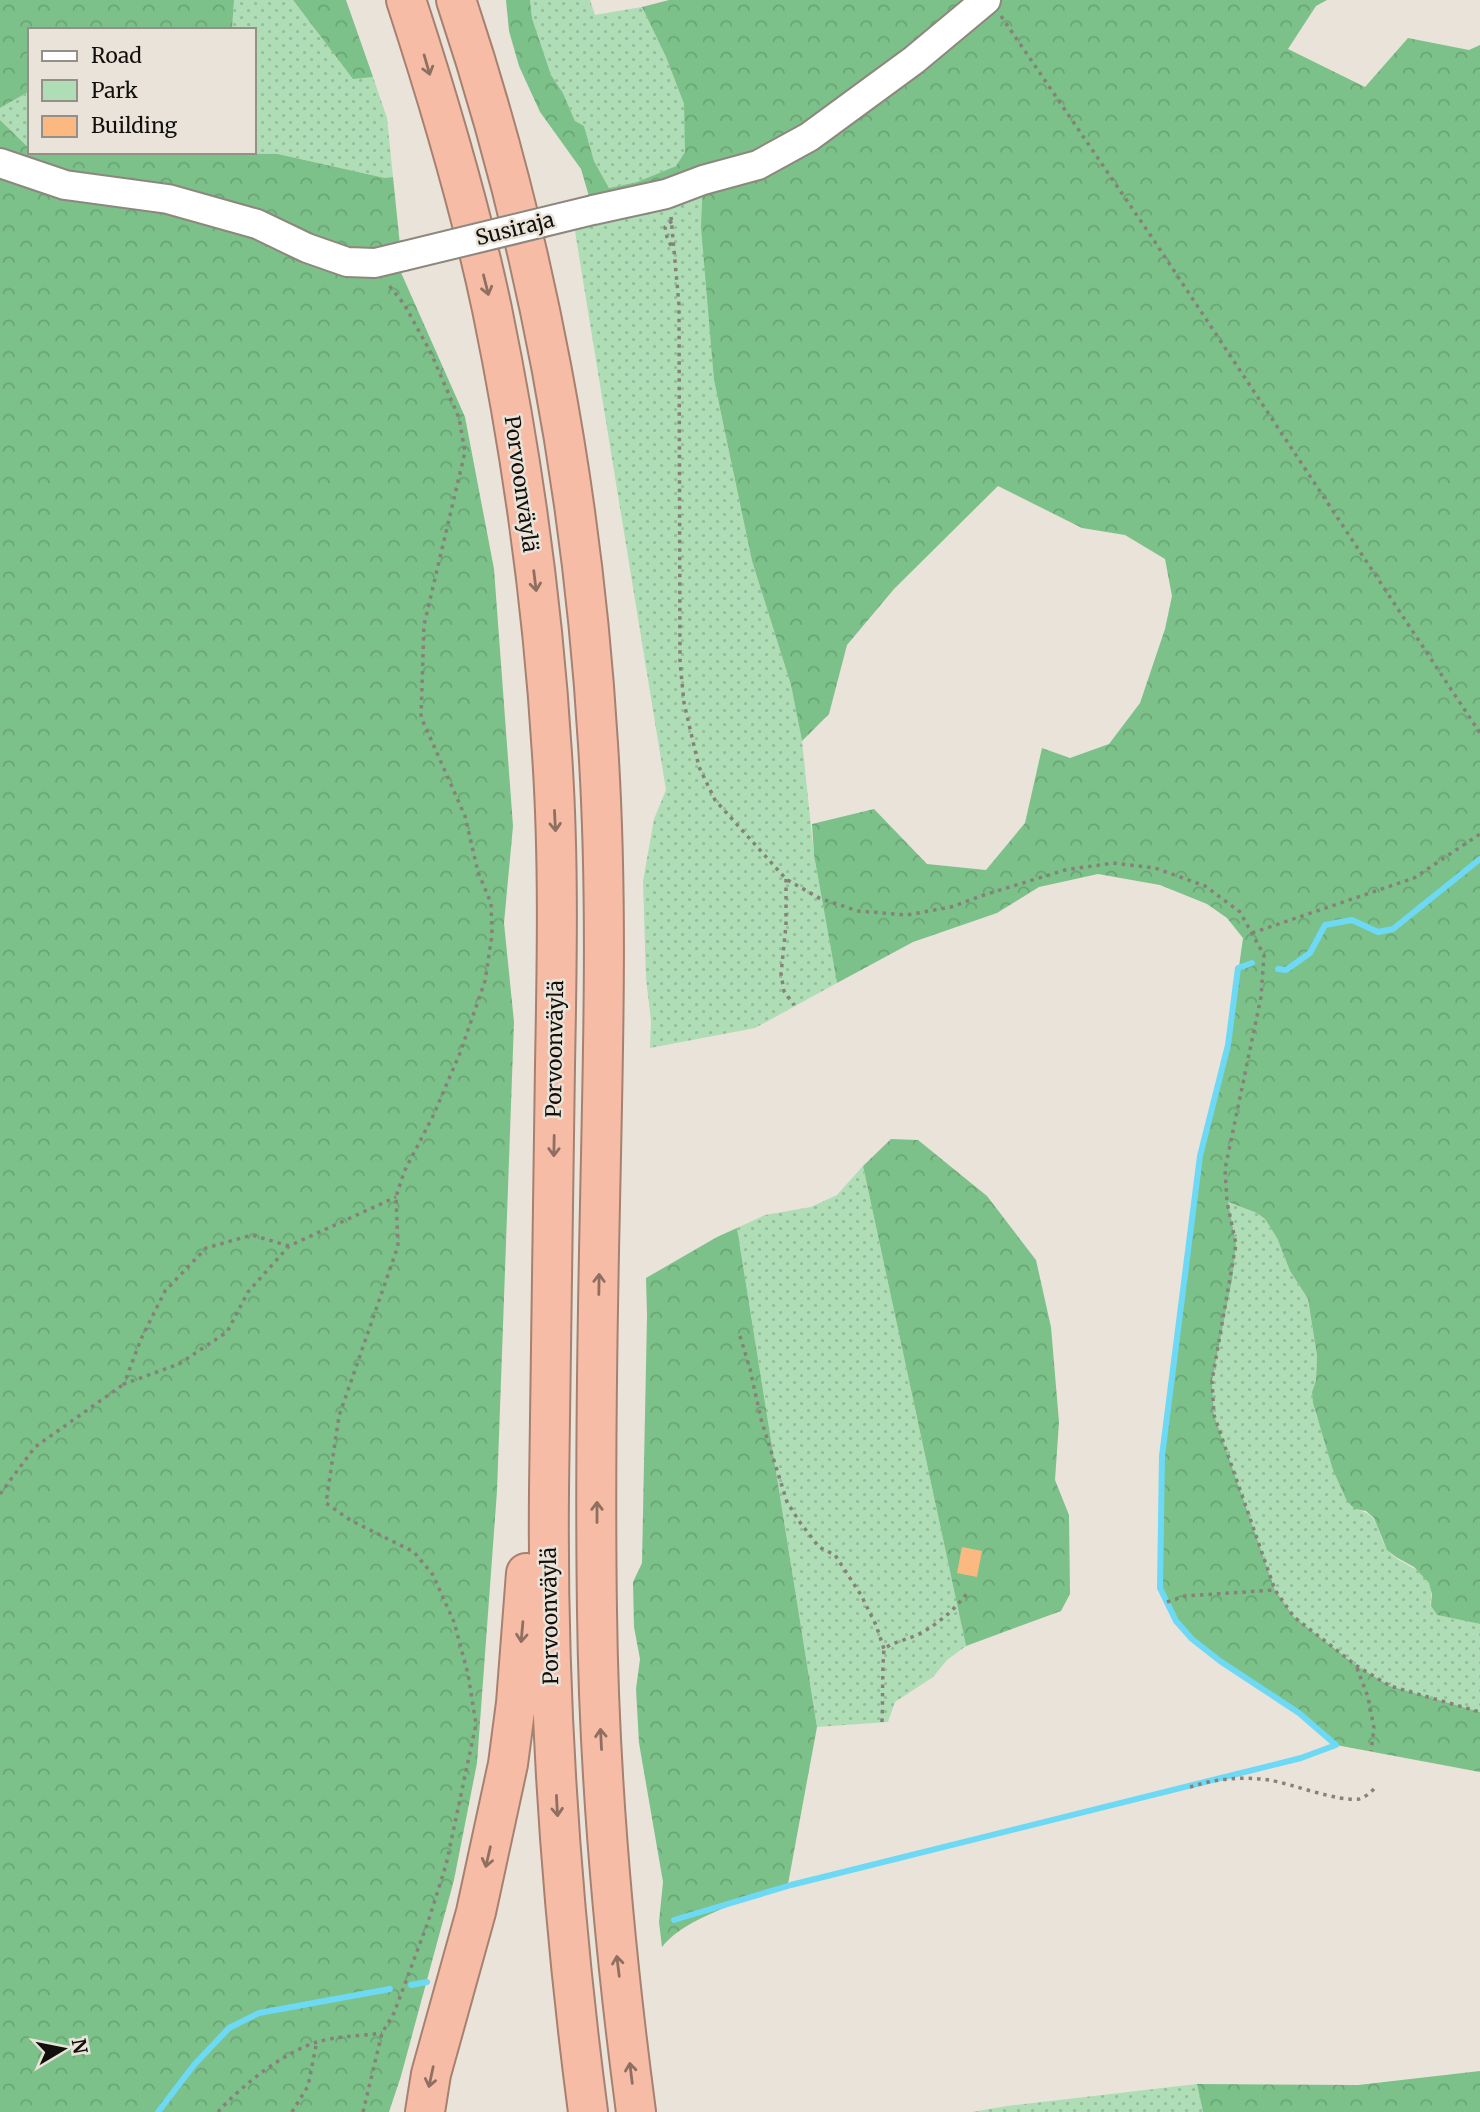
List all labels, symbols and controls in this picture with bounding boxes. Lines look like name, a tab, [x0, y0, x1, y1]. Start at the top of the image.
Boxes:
legend	[28, 28, 256, 154]
text: Road	[91, 42, 142, 69]
one-way arrow	[421, 54, 434, 76]
text: Park	[91, 77, 138, 104]
text: Building	[91, 112, 178, 139]
street label: Susiraja	[473, 206, 557, 251]
one-way arrow	[480, 273, 493, 295]
street label: Porvoonväylä	[499, 414, 544, 554]
one-way arrow	[529, 570, 542, 592]
one-way arrow	[549, 809, 562, 832]
street label: Porvoonväylä	[540, 980, 569, 1118]
one-way arrow	[547, 1134, 561, 1157]
one-way arrow	[592, 1273, 606, 1296]
one-way arrow	[590, 1500, 604, 1523]
street label: Porvoonväylä	[535, 1547, 564, 1685]
one-way arrow	[515, 1620, 528, 1643]
one-way arrow	[595, 1728, 608, 1751]
one-way arrow	[551, 1794, 564, 1817]
one-way arrow	[481, 1845, 495, 1868]
one-way arrow	[611, 1955, 624, 1978]
north arrow	[28, 2014, 98, 2084]
text: N	[67, 2037, 93, 2056]
one-way arrow	[624, 2062, 637, 2085]
one-way arrow	[423, 2065, 437, 2088]

